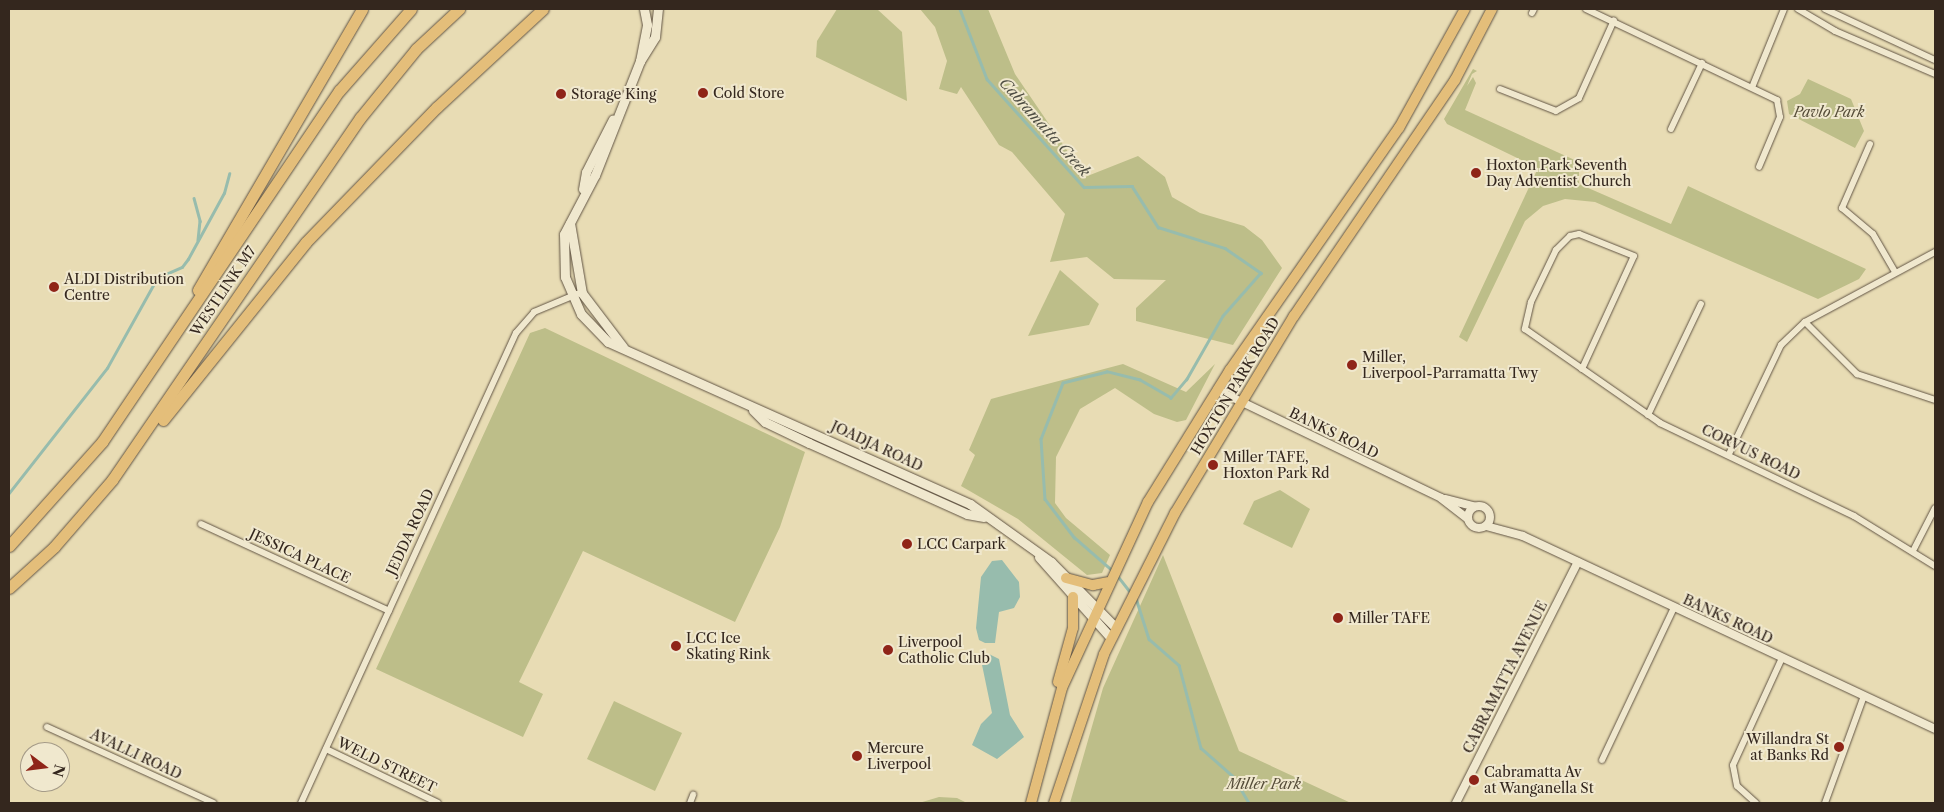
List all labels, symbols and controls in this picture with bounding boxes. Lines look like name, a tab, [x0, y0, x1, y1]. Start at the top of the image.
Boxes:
water label: Cabramatta Creek	[996, 74, 1094, 180]
place label: Cold Store	[713, 85, 784, 101]
place label: Storage King	[571, 86, 656, 102]
marker: Cold Store	[697, 87, 709, 99]
marker: Storage King	[555, 88, 567, 100]
park label: Pavlo Park	[1794, 104, 1864, 120]
place label: Hoxton Park Seventh Day Adventist Church	[1486, 157, 1632, 190]
marker: Hoxton Park Seventh Day Adventist Church	[1470, 167, 1482, 179]
street label: WESTLINK M7	[187, 243, 259, 339]
place label: ALDI Distribution Centre	[64, 271, 184, 304]
marker: ALDI Distribution Centre	[48, 281, 60, 293]
street label: HOXTON PARK ROAD	[1187, 314, 1283, 458]
place label: Miller, Liverpool-Parramatta Twy	[1362, 349, 1539, 382]
marker: Miller, Liverpool-Parramatta Twy	[1346, 359, 1358, 371]
street label: BANKS ROAD	[1287, 404, 1381, 462]
street label: JOADJA ROAD	[828, 417, 926, 475]
street label: CORVUS ROAD	[1699, 421, 1803, 483]
place label: Miller TAFE, Hoxton Park Rd	[1223, 449, 1330, 482]
marker: Miller TAFE, Hoxton Park Rd	[1207, 459, 1219, 471]
street label: JEDDA ROAD	[383, 486, 437, 578]
street label: JESSICA PLACE	[246, 525, 354, 587]
place label: LCC Carpark	[917, 536, 1006, 552]
marker: LCC Carpark	[901, 538, 913, 550]
street label: BANKS ROAD	[1680, 591, 1776, 647]
street label: CABRAMATTA AVENUE	[1459, 597, 1551, 757]
place label: Miller TAFE	[1348, 610, 1431, 626]
marker: Miller TAFE	[1332, 612, 1344, 624]
place label: LCC Ice Skating Rink	[686, 630, 770, 662]
place label: Liverpool Catholic Club	[898, 634, 990, 666]
marker: LCC Ice Skating Rink	[670, 640, 682, 652]
marker: Liverpool Catholic Club	[882, 644, 894, 656]
street label: AVALLI ROAD	[88, 725, 184, 783]
place label: Willandra St at Banks Rd	[1746, 731, 1829, 764]
street label: WELD STREET	[335, 734, 439, 796]
place label: Mercure Liverpool	[867, 740, 931, 772]
marker: Willandra St at Banks Rd	[1833, 741, 1845, 753]
north arrow	[20, 742, 70, 792]
marker: Mercure Liverpool	[851, 750, 863, 762]
text: N	[48, 762, 69, 779]
place label: Cabramatta Av at Wanganella St	[1484, 764, 1594, 796]
marker: Cabramatta Av at Wanganella St	[1468, 774, 1480, 786]
park label: Miller Park	[1227, 776, 1301, 792]

